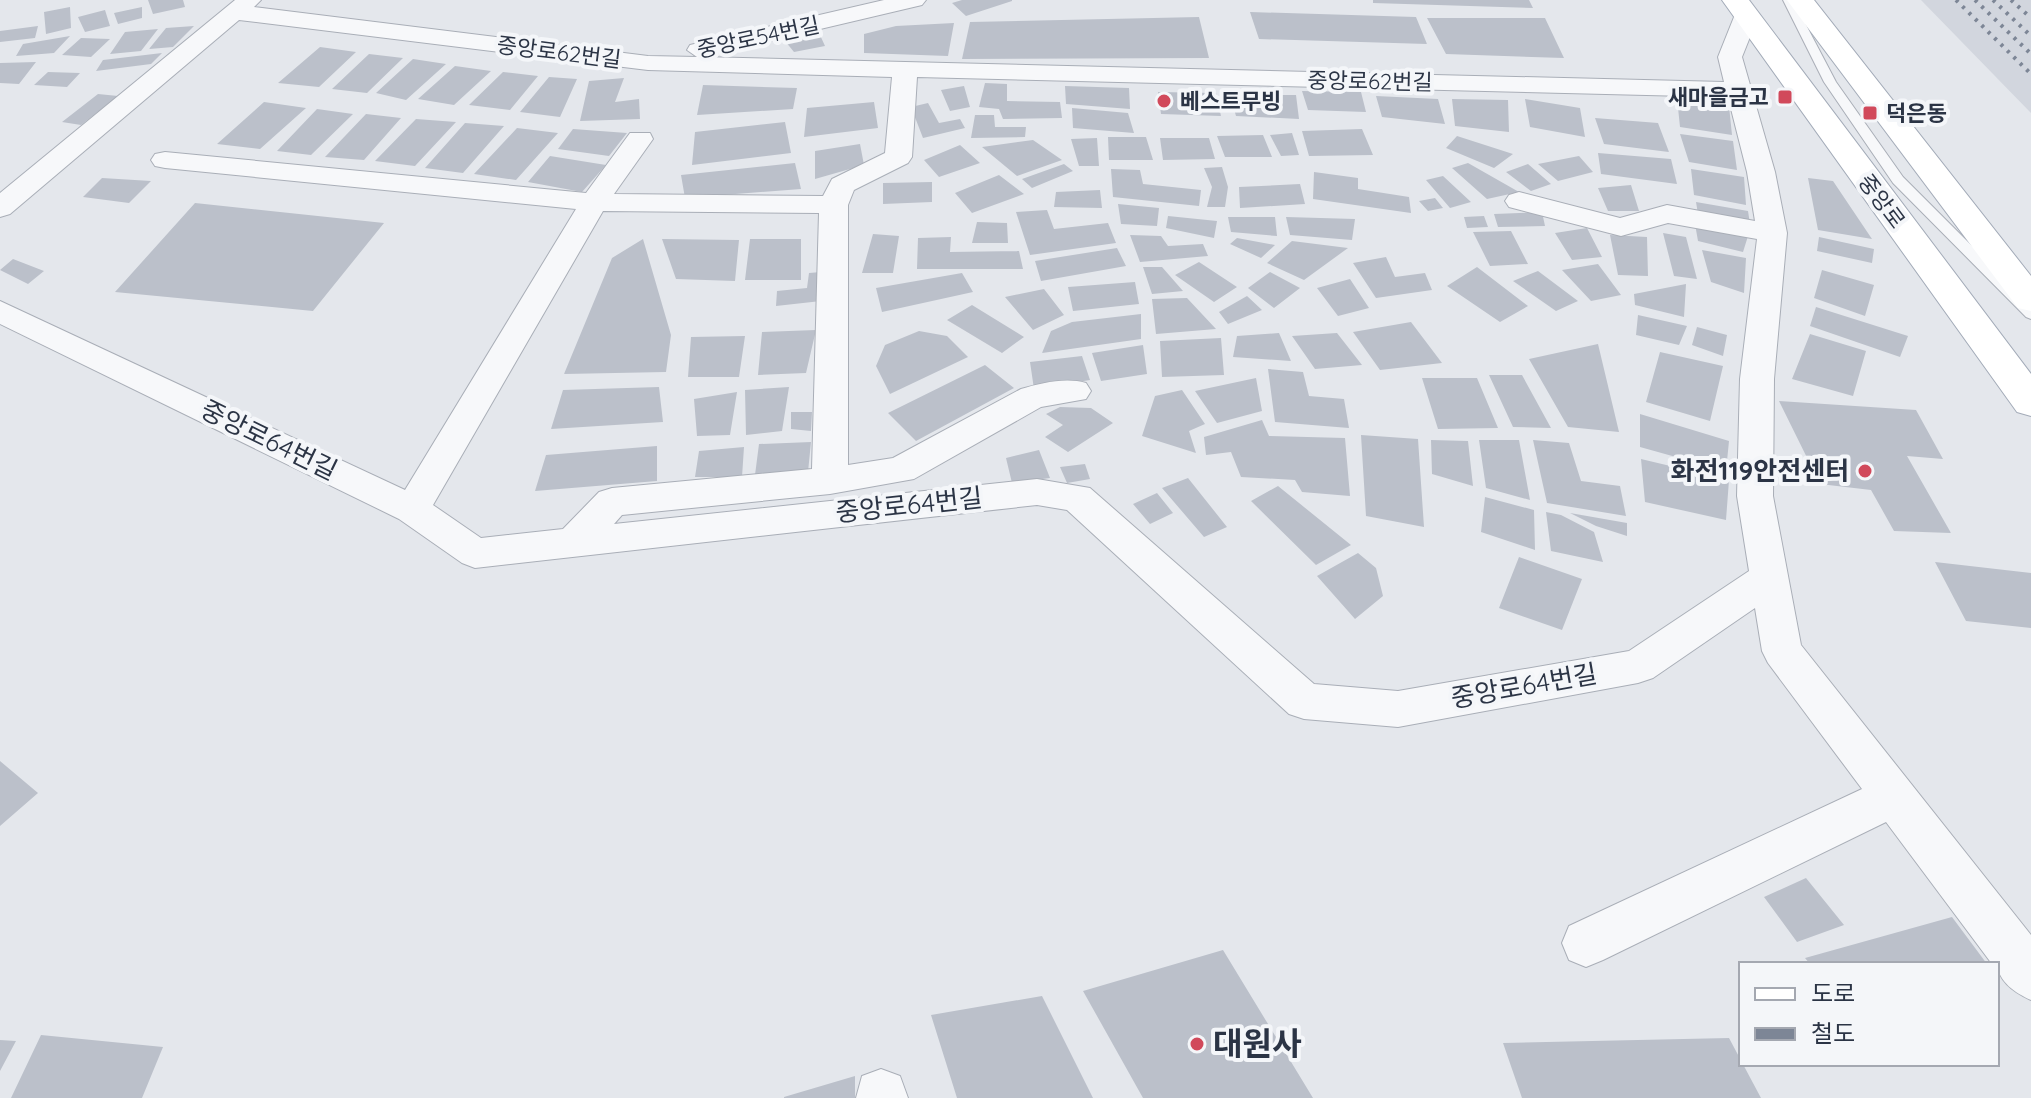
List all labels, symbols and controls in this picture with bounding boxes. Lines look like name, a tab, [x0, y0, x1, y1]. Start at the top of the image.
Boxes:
street label: 중앙로54번길	[694, 10, 822, 64]
street label: 중앙로62번길	[495, 30, 623, 74]
street label: 중앙로62번길	[1307, 66, 1433, 96]
place label: 새마을금고	[1668, 83, 1769, 111]
place label: 베스트무빙	[1180, 87, 1281, 115]
marker: 새마을금고	[1776, 88, 1794, 106]
marker: 베스트무빙	[1155, 92, 1173, 110]
place label: 덕은동	[1886, 99, 1947, 127]
marker: 덕은동	[1861, 104, 1879, 122]
street label: 중앙로	[1853, 168, 1911, 234]
street label: 중앙로64번길	[196, 392, 343, 487]
place label: 화전119안전센터	[1670, 454, 1849, 487]
marker: 화전119안전센터	[1856, 462, 1874, 480]
street label: 중앙로64번길	[834, 480, 984, 529]
street label: 중앙로64번길	[1448, 656, 1600, 715]
legend	[1739, 962, 1999, 1066]
text: 도로	[1811, 978, 1855, 1008]
text: 철도	[1811, 1018, 1855, 1048]
place label: 대원사	[1213, 1023, 1302, 1063]
marker: 대원사	[1188, 1035, 1206, 1053]

